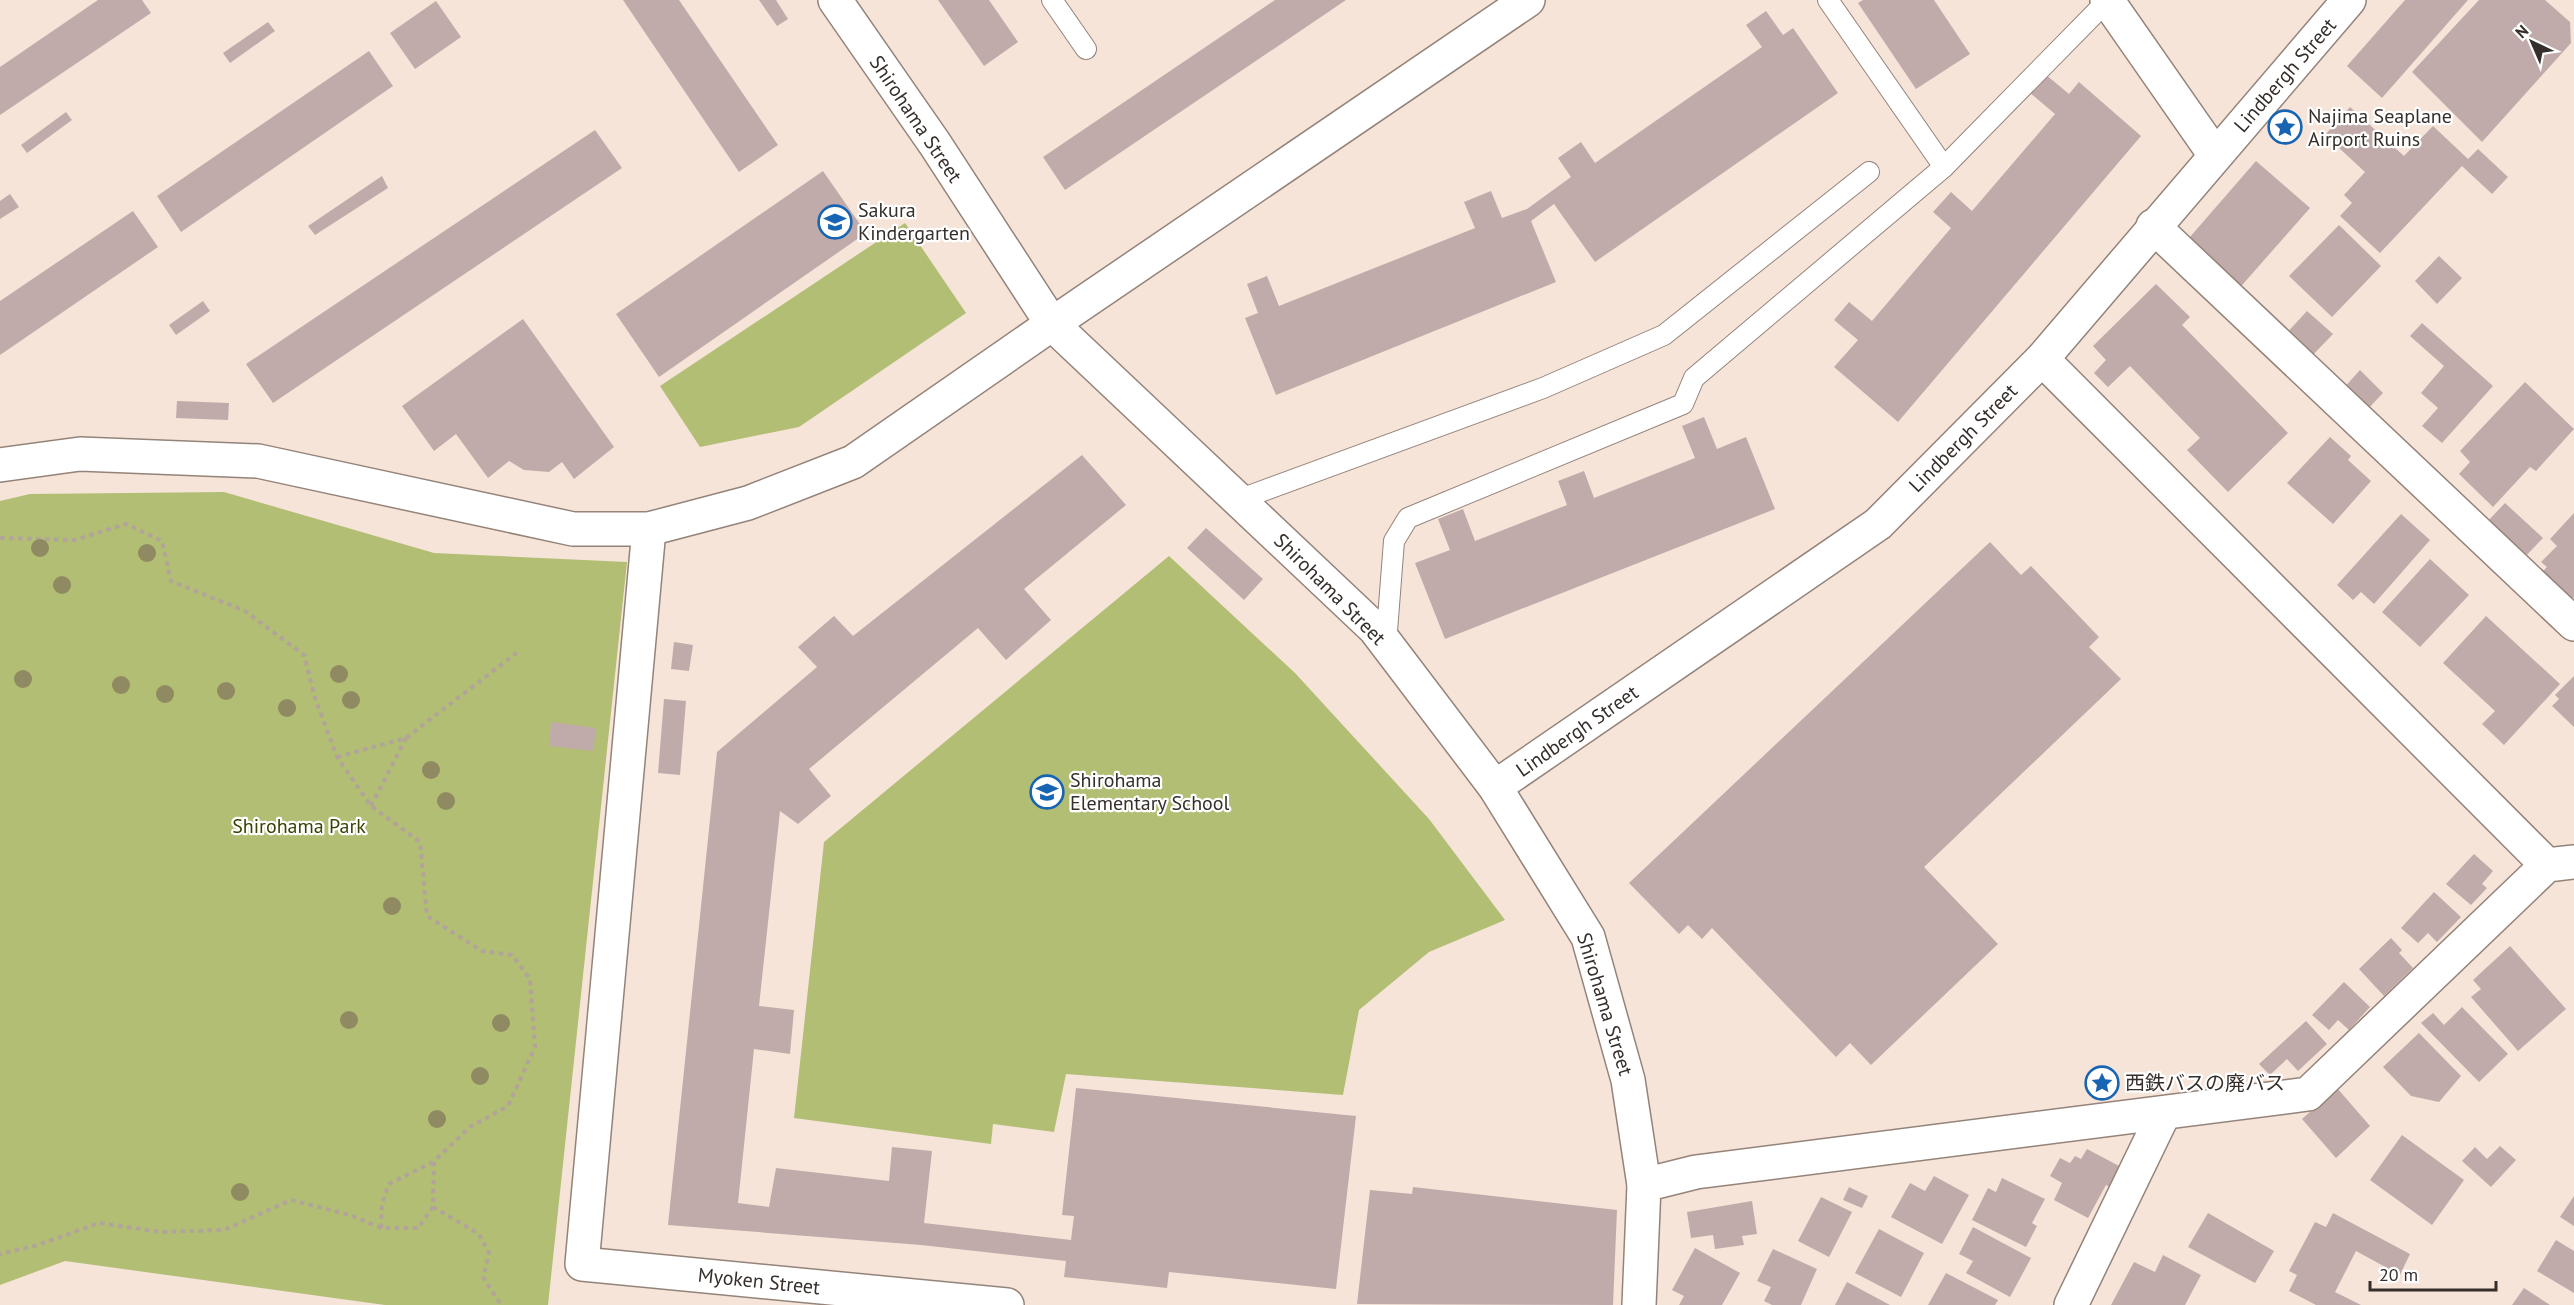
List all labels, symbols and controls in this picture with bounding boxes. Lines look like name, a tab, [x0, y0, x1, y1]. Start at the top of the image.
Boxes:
street label: Lindbergh Street	[2228, 12, 2342, 138]
north arrow	[2502, 12, 2562, 72]
text: N	[2511, 20, 2532, 42]
street label: Shirohama Street	[864, 50, 968, 188]
place label: Najima Seaplane Airport Ruins	[2308, 103, 2452, 152]
place icon: Najima Seaplane Airport Ruins	[2267, 109, 2303, 145]
place label: Sakura Kindergarten	[858, 197, 970, 246]
school or university icon: Sakura Kindergarten	[817, 204, 853, 240]
street label: Lindbergh Street	[1903, 378, 2023, 498]
street label: Shirohama Street	[1269, 528, 1392, 651]
street label: Lindbergh Street	[1511, 679, 1643, 783]
place label: Shirohama Elementary School	[1070, 767, 1230, 816]
school or university icon: Shirohama Elementary School	[1029, 774, 1065, 810]
park label: Shirohama Park	[232, 813, 366, 839]
street label: Shirohama Street	[1571, 929, 1639, 1079]
place icon: 西鉄バスの廃バス	[2084, 1065, 2120, 1101]
place label: 西鉄バスの廃バス	[2125, 1070, 2285, 1096]
scale bar	[2370, 1254, 2496, 1292]
street label: Myoken Street	[697, 1262, 821, 1300]
text: 20 m	[2379, 1263, 2418, 1286]

